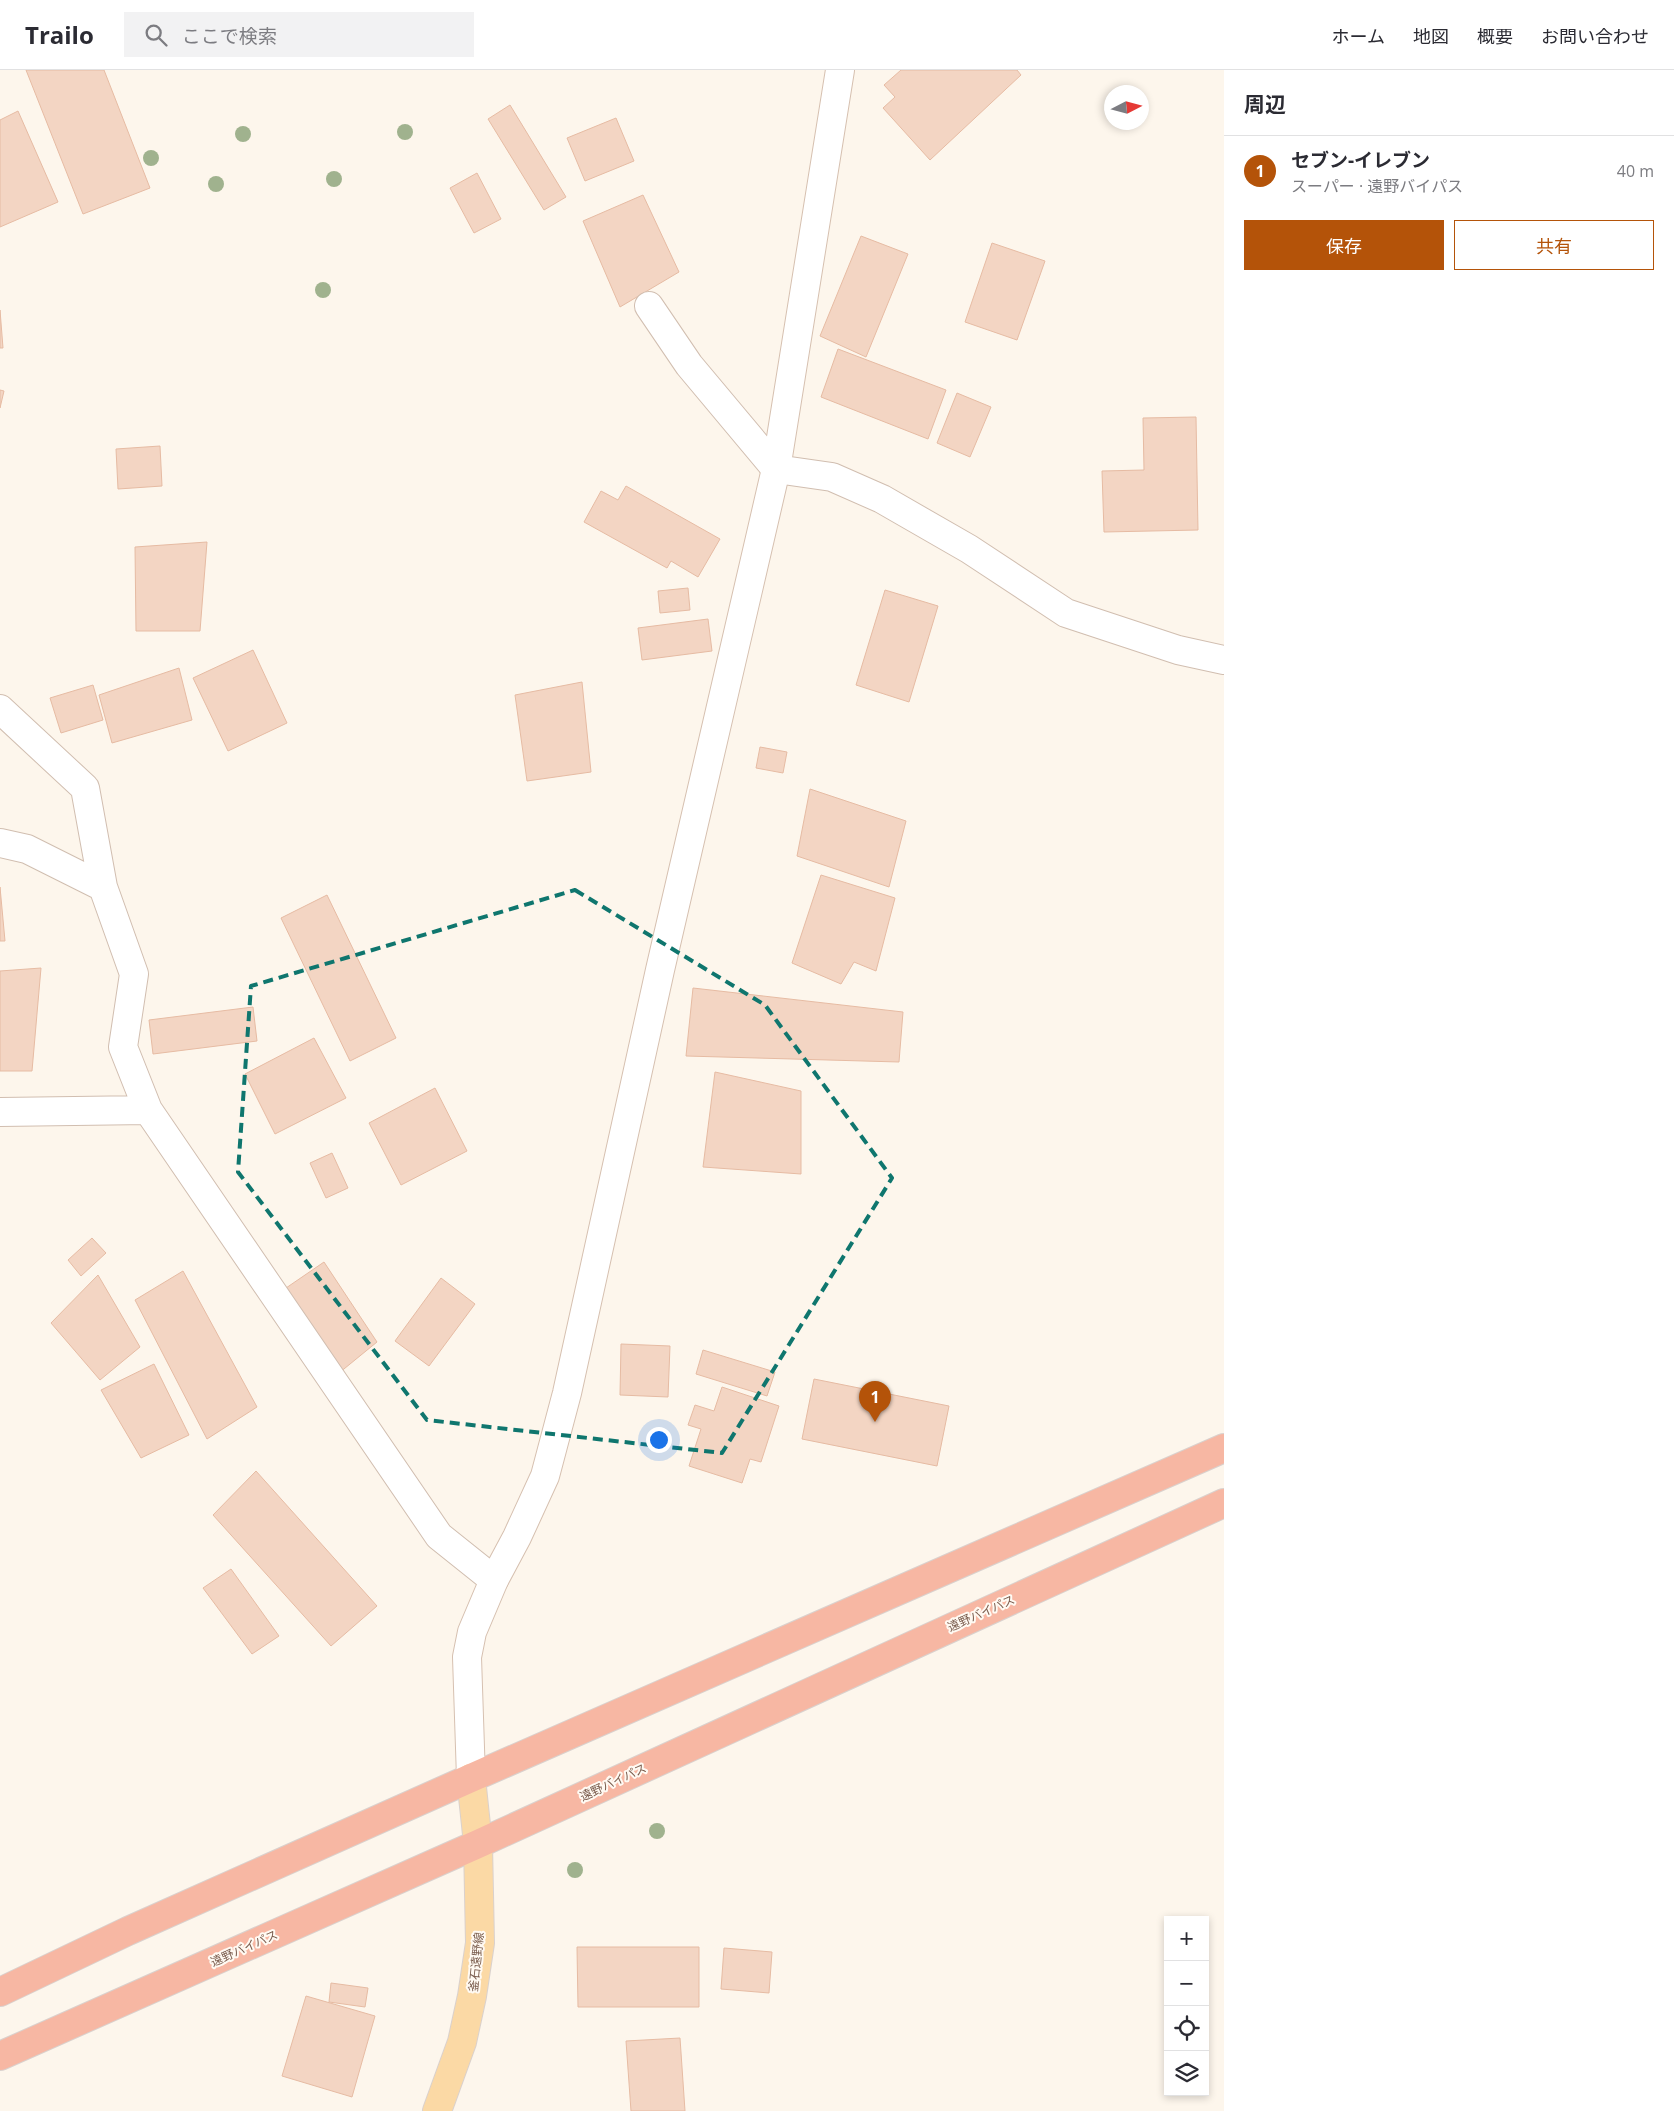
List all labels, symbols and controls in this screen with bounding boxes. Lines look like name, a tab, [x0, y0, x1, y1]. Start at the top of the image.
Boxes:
search box	[124, 12, 474, 57]
text: Trailo	[25, 18, 94, 51]
icon: search	[142, 21, 170, 49]
text: ここで検索	[182, 23, 277, 49]
text: ホーム	[1332, 24, 1385, 48]
text: 地図	[1413, 24, 1449, 48]
text: 概要	[1477, 24, 1513, 48]
text: お問い合わせ	[1541, 24, 1649, 48]
north arrow	[1104, 85, 1149, 130]
text: 周辺	[1244, 90, 1286, 118]
text: セブン-イレブン	[1291, 147, 1430, 173]
text: 1	[1255, 160, 1265, 182]
text: 40 m	[1617, 160, 1654, 182]
text: スーパー · 遠野バイパス	[1291, 175, 1463, 197]
button: 保存	[1244, 220, 1444, 270]
button: 共有	[1454, 220, 1654, 270]
pin: 1	[859, 1381, 891, 1422]
your location	[646, 1427, 672, 1453]
street label: 遠野バイパス	[945, 1591, 1017, 1635]
street label: 遠野バイパス	[577, 1759, 649, 1805]
map controls	[1164, 1916, 1209, 2096]
button: +	[1164, 1916, 1209, 1961]
street label: 遠野バイパス	[208, 1926, 280, 1970]
street label: 釜石遠野線	[464, 1931, 488, 1993]
button: −	[1164, 1961, 1209, 2006]
button: locate	[1164, 2006, 1209, 2051]
button: layers	[1164, 2051, 1209, 2096]

